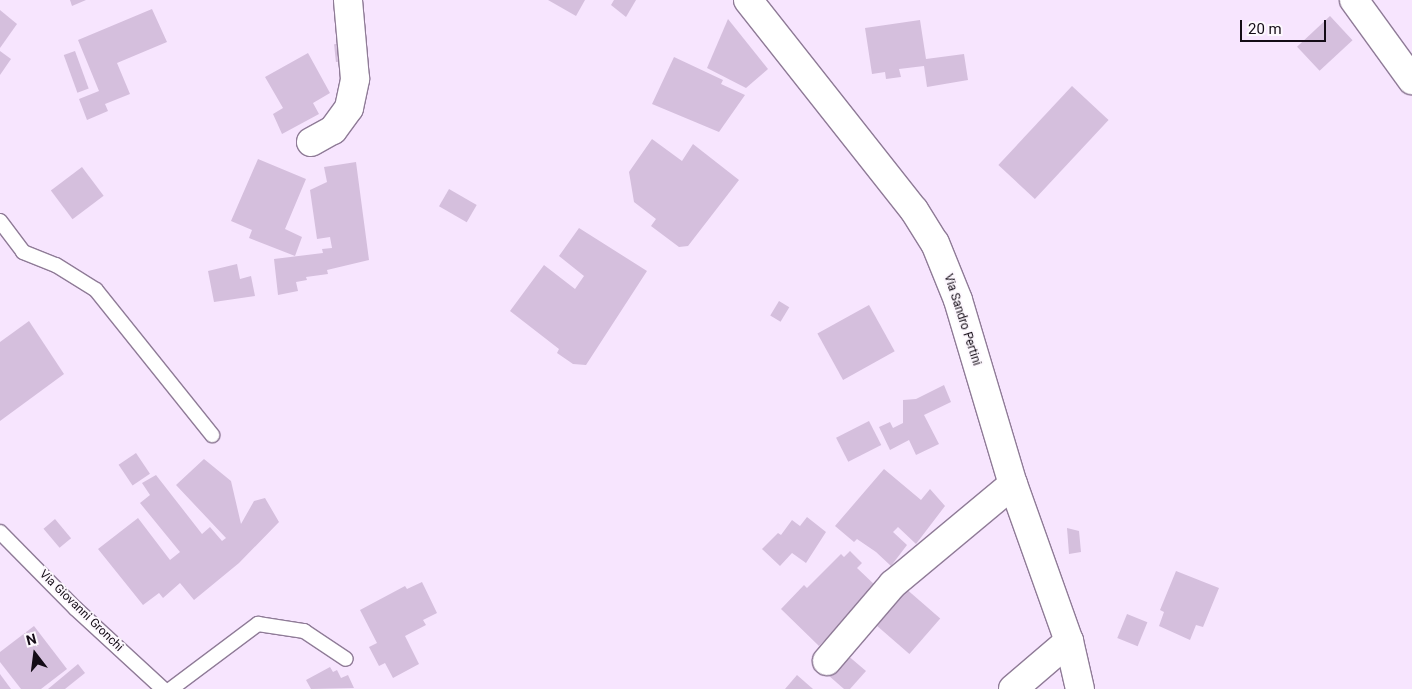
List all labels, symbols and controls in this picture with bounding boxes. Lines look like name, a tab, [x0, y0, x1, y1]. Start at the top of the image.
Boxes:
scale bar	[1242, 10, 1328, 42]
text: 20 m	[1248, 20, 1282, 38]
street label: Via Sandro Pertini	[940, 272, 984, 368]
street label: Via Giovanni Gronchi	[36, 567, 126, 655]
north arrow	[10, 629, 60, 679]
text: N	[24, 631, 38, 649]

